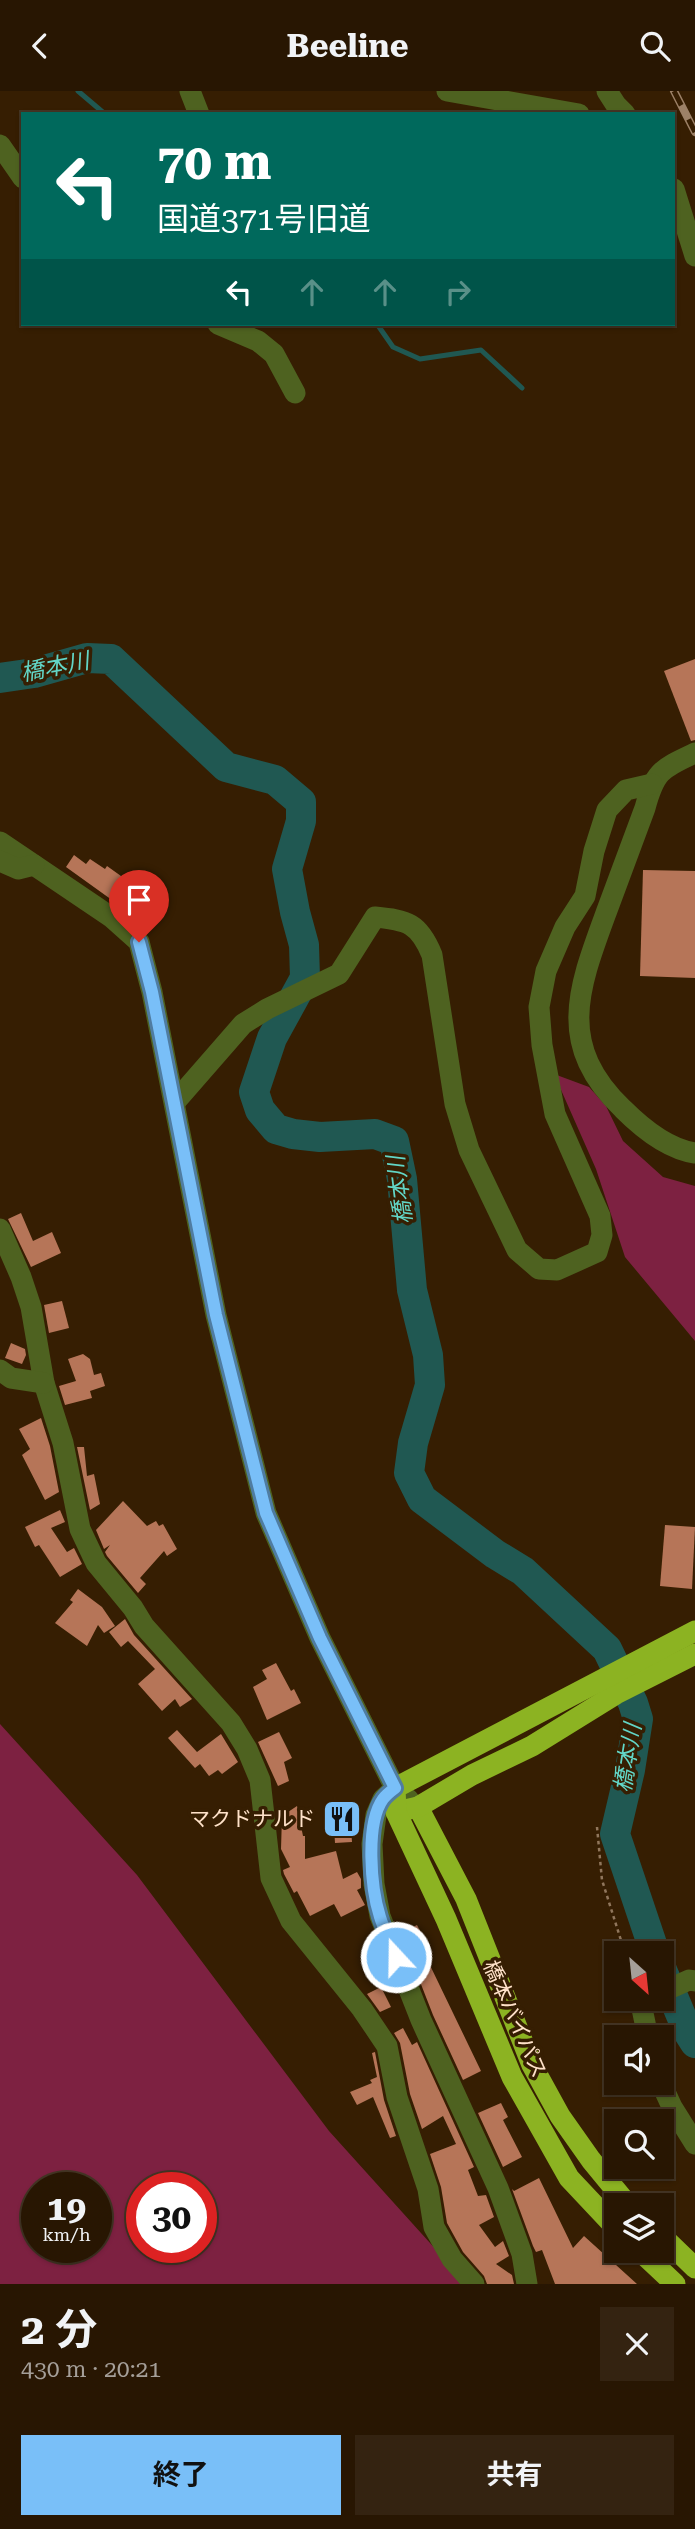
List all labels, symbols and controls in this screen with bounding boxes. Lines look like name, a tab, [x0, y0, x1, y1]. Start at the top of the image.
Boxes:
icon: back	[21, 27, 59, 65]
text: Beeline	[286, 27, 409, 65]
icon: search	[636, 27, 674, 65]
text: 70 m	[157, 134, 272, 191]
icon: left	[42, 140, 133, 231]
text: 国道371号旧道	[157, 200, 371, 238]
icon: left	[220, 273, 258, 311]
icon: ahead	[293, 273, 331, 311]
icon: ahead	[366, 273, 404, 311]
icon: right	[439, 273, 477, 311]
water label: 橋本川	[19, 647, 94, 687]
pin	[109, 870, 169, 942]
icon: arrive	[120, 881, 158, 919]
water label: 橋本川	[382, 1151, 418, 1226]
water label: 橋本川	[609, 1719, 647, 1794]
restaurant icon: マクドナルド	[321, 1798, 363, 1840]
place label: マクドナルド	[189, 1807, 315, 1831]
position arrow	[359, 1920, 433, 1994]
north arrow	[604, 1941, 674, 2011]
map controls	[604, 1941, 674, 2263]
street label: 橋本バイパス	[478, 1957, 552, 2081]
button: sound	[604, 2025, 674, 2095]
button: search	[604, 2109, 674, 2179]
speed limit sign: 30	[126, 2172, 217, 2263]
text: 19	[47, 2188, 86, 2229]
button: layers	[604, 2193, 674, 2263]
text: km/h	[42, 2224, 91, 2245]
text: 2 分	[21, 2305, 97, 2354]
button: close	[600, 2307, 674, 2381]
text: 430 m · 20:21	[21, 2356, 161, 2383]
button: 終了	[21, 2435, 341, 2515]
button: 共有	[355, 2435, 674, 2515]

